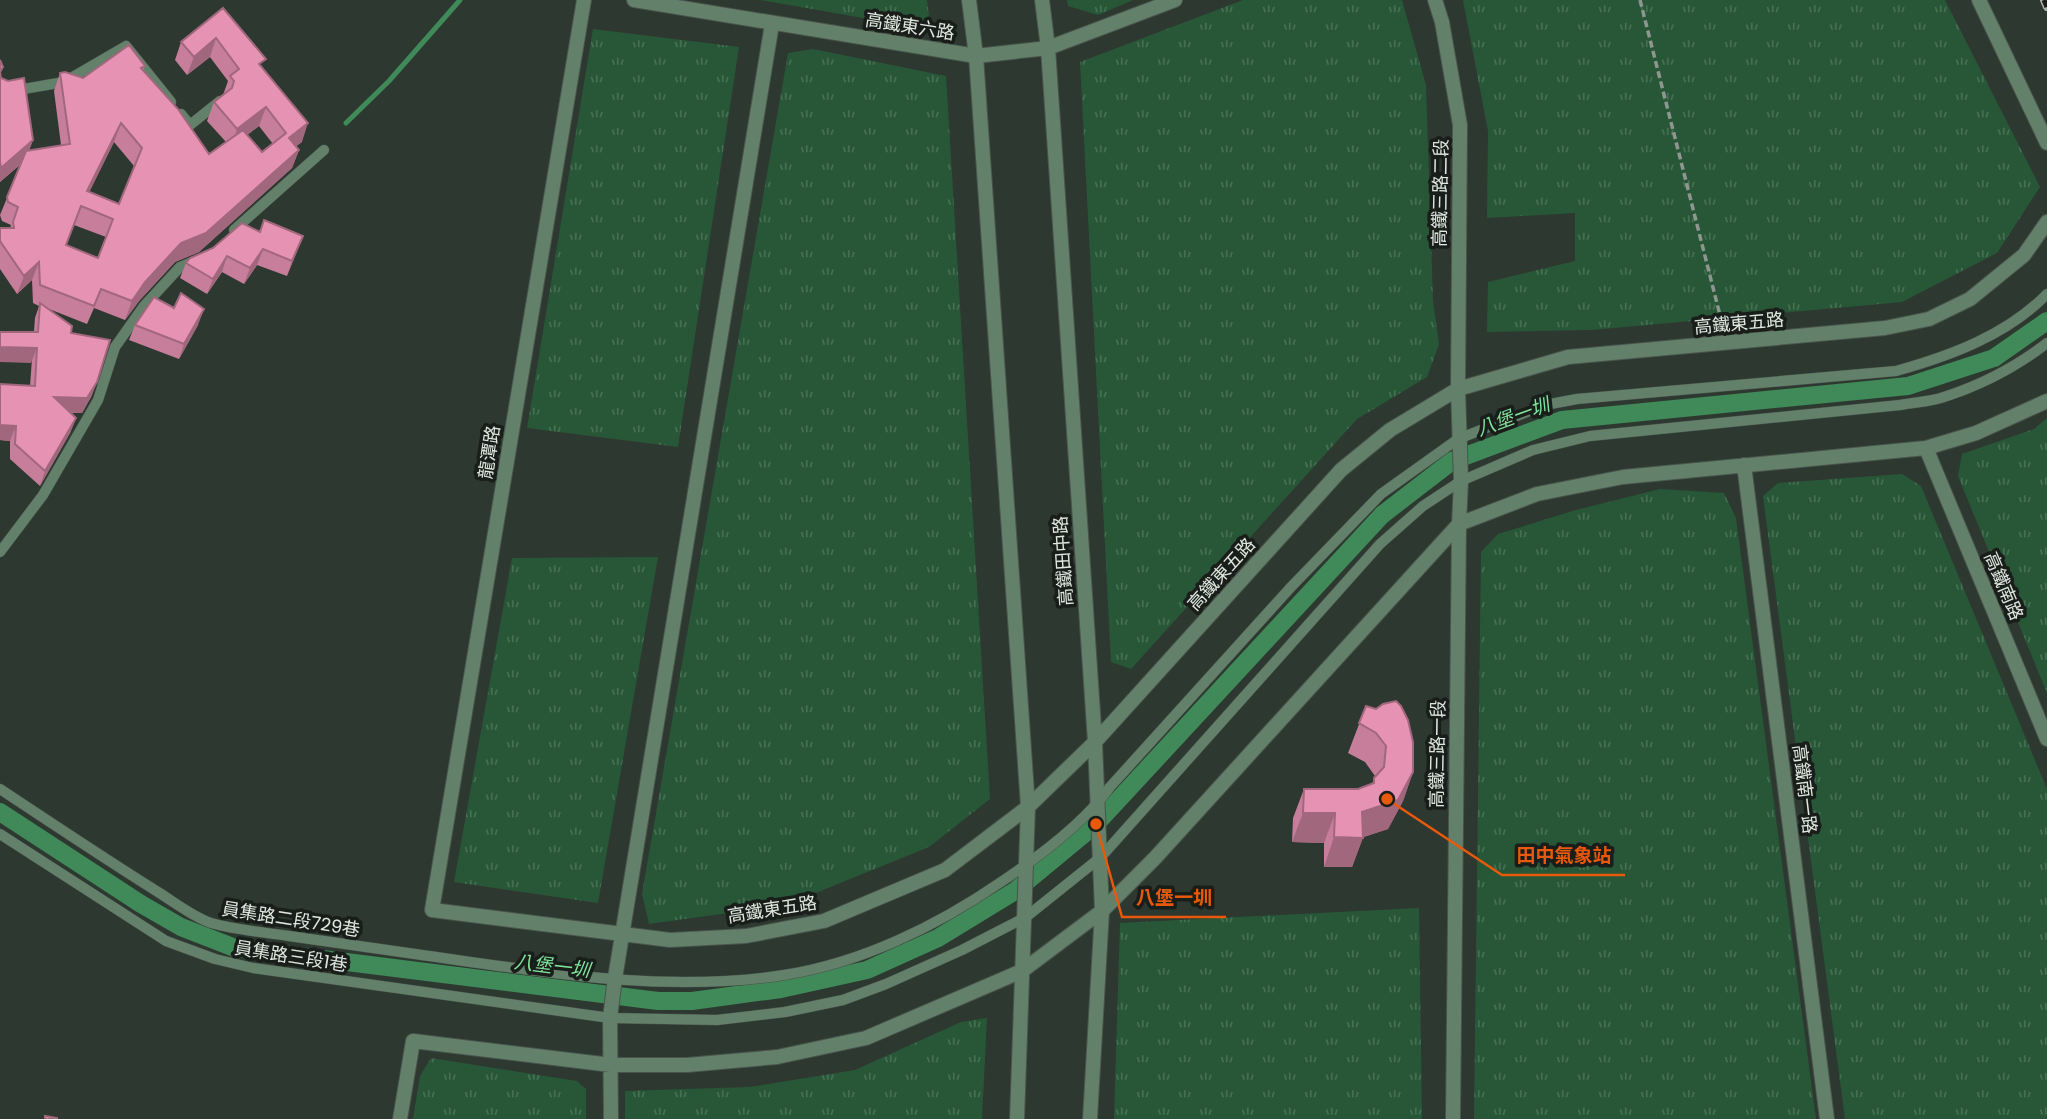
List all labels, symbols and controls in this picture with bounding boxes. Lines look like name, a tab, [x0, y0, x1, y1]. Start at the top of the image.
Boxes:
street label: 高鐵東六路	[864, 7, 956, 45]
street label: 高鐵三路二段	[1427, 139, 1453, 247]
street label: 高鐵東五路	[1693, 307, 1785, 339]
water label: 八堡一圳	[1473, 390, 1556, 443]
street label: 龍潭路	[472, 423, 506, 481]
street label: 高鐵田中路	[1047, 515, 1079, 607]
street label: 高鐵東五路	[1182, 532, 1260, 616]
street label: 高鐵南路	[1978, 548, 2030, 624]
street label: 高鐵三路一段	[1424, 700, 1450, 808]
street label: 高鐵南一路	[1787, 743, 1823, 835]
callout: 田中氣象站	[1502, 835, 1625, 875]
text: 田中氣象站	[1516, 842, 1612, 869]
callout: 八堡一圳	[1122, 877, 1226, 917]
text: 八堡一圳	[1136, 884, 1212, 911]
street label: 高鐵東五路	[726, 890, 818, 928]
street label: 員集路二段729巷	[220, 896, 362, 942]
street label: 員集路三段1巷	[233, 935, 349, 977]
water label: 八堡一圳	[513, 948, 594, 984]

